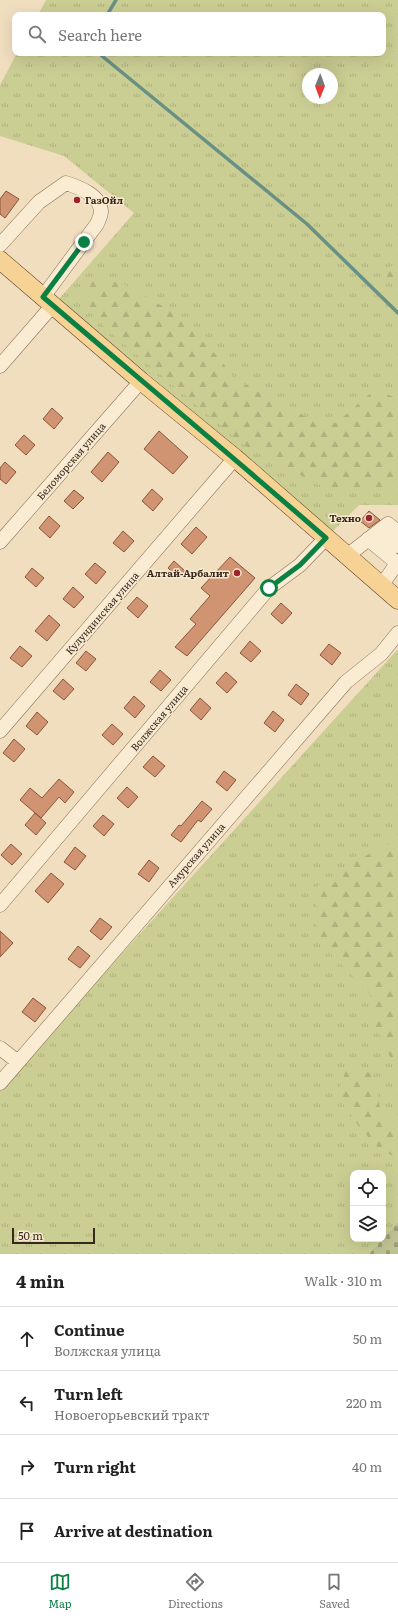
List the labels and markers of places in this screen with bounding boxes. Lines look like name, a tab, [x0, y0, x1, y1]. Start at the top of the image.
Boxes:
place label: ГазОйл	[85, 192, 123, 207]
marker: ГазОйл	[72, 195, 82, 205]
place label: Техно	[329, 510, 361, 525]
marker: Техно	[364, 513, 374, 523]
place label: Алтай-Арбалит	[147, 565, 229, 580]
marker: Алтай-Арбалит	[232, 568, 242, 578]

